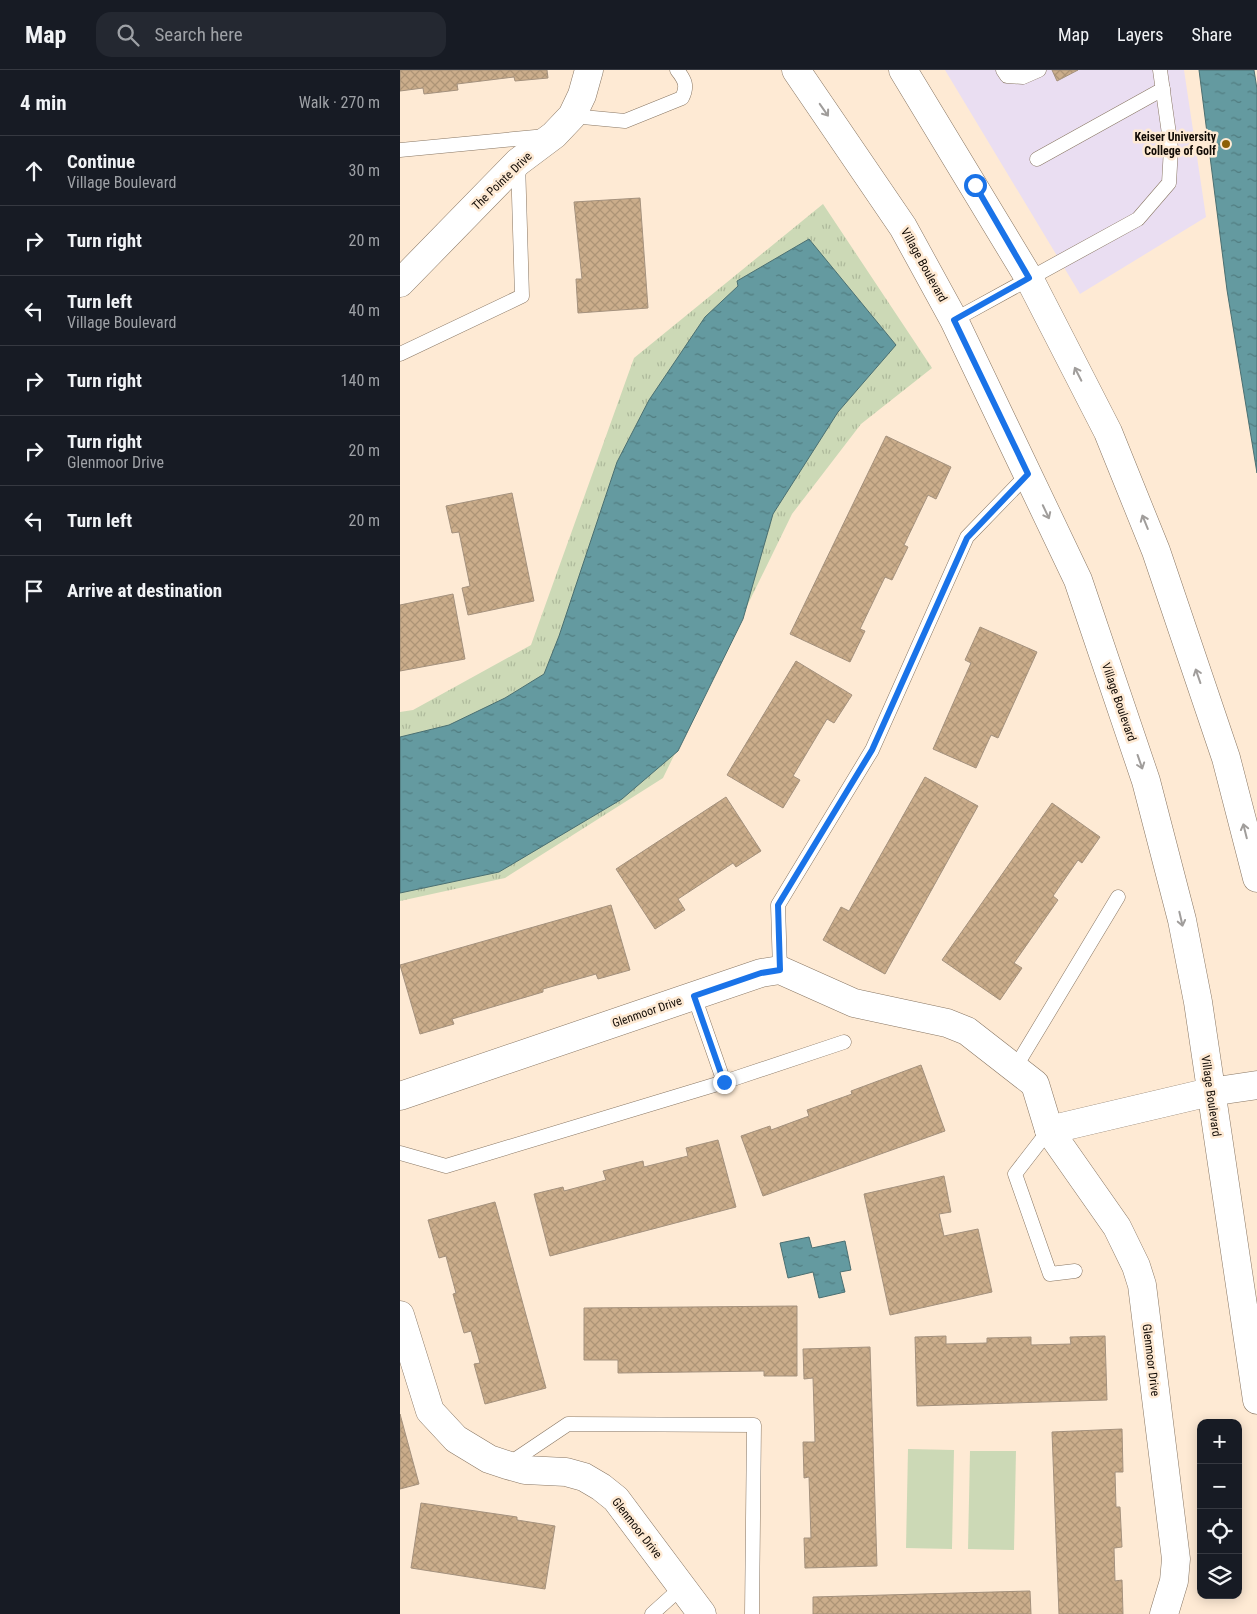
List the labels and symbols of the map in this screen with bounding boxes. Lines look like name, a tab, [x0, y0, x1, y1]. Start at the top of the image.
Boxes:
one-way arrow	[819, 103, 829, 117]
place label: Keiser University College of Golf	[1135, 130, 1217, 158]
marker: Keiser University College of Golf	[1220, 138, 1232, 150]
street label: The Pointe Drive	[469, 149, 535, 213]
route start	[964, 174, 987, 197]
street label: Village Boulevard	[898, 226, 950, 304]
one-way arrow	[1073, 367, 1082, 382]
one-way arrow	[1042, 504, 1051, 519]
one-way arrow	[1139, 515, 1149, 530]
street label: Village Boulevard	[1099, 661, 1139, 743]
one-way arrow	[1193, 668, 1202, 684]
one-way arrow	[1136, 754, 1145, 769]
one-way arrow	[1240, 824, 1249, 840]
one-way arrow	[1177, 911, 1186, 927]
street label: Glenmoor Drive	[610, 993, 684, 1030]
street label: Village Boulevard	[1198, 1054, 1224, 1138]
route end	[713, 1071, 736, 1094]
street label: Glenmoor Drive	[1140, 1323, 1162, 1397]
street label: Glenmoor Drive	[609, 1495, 665, 1561]

